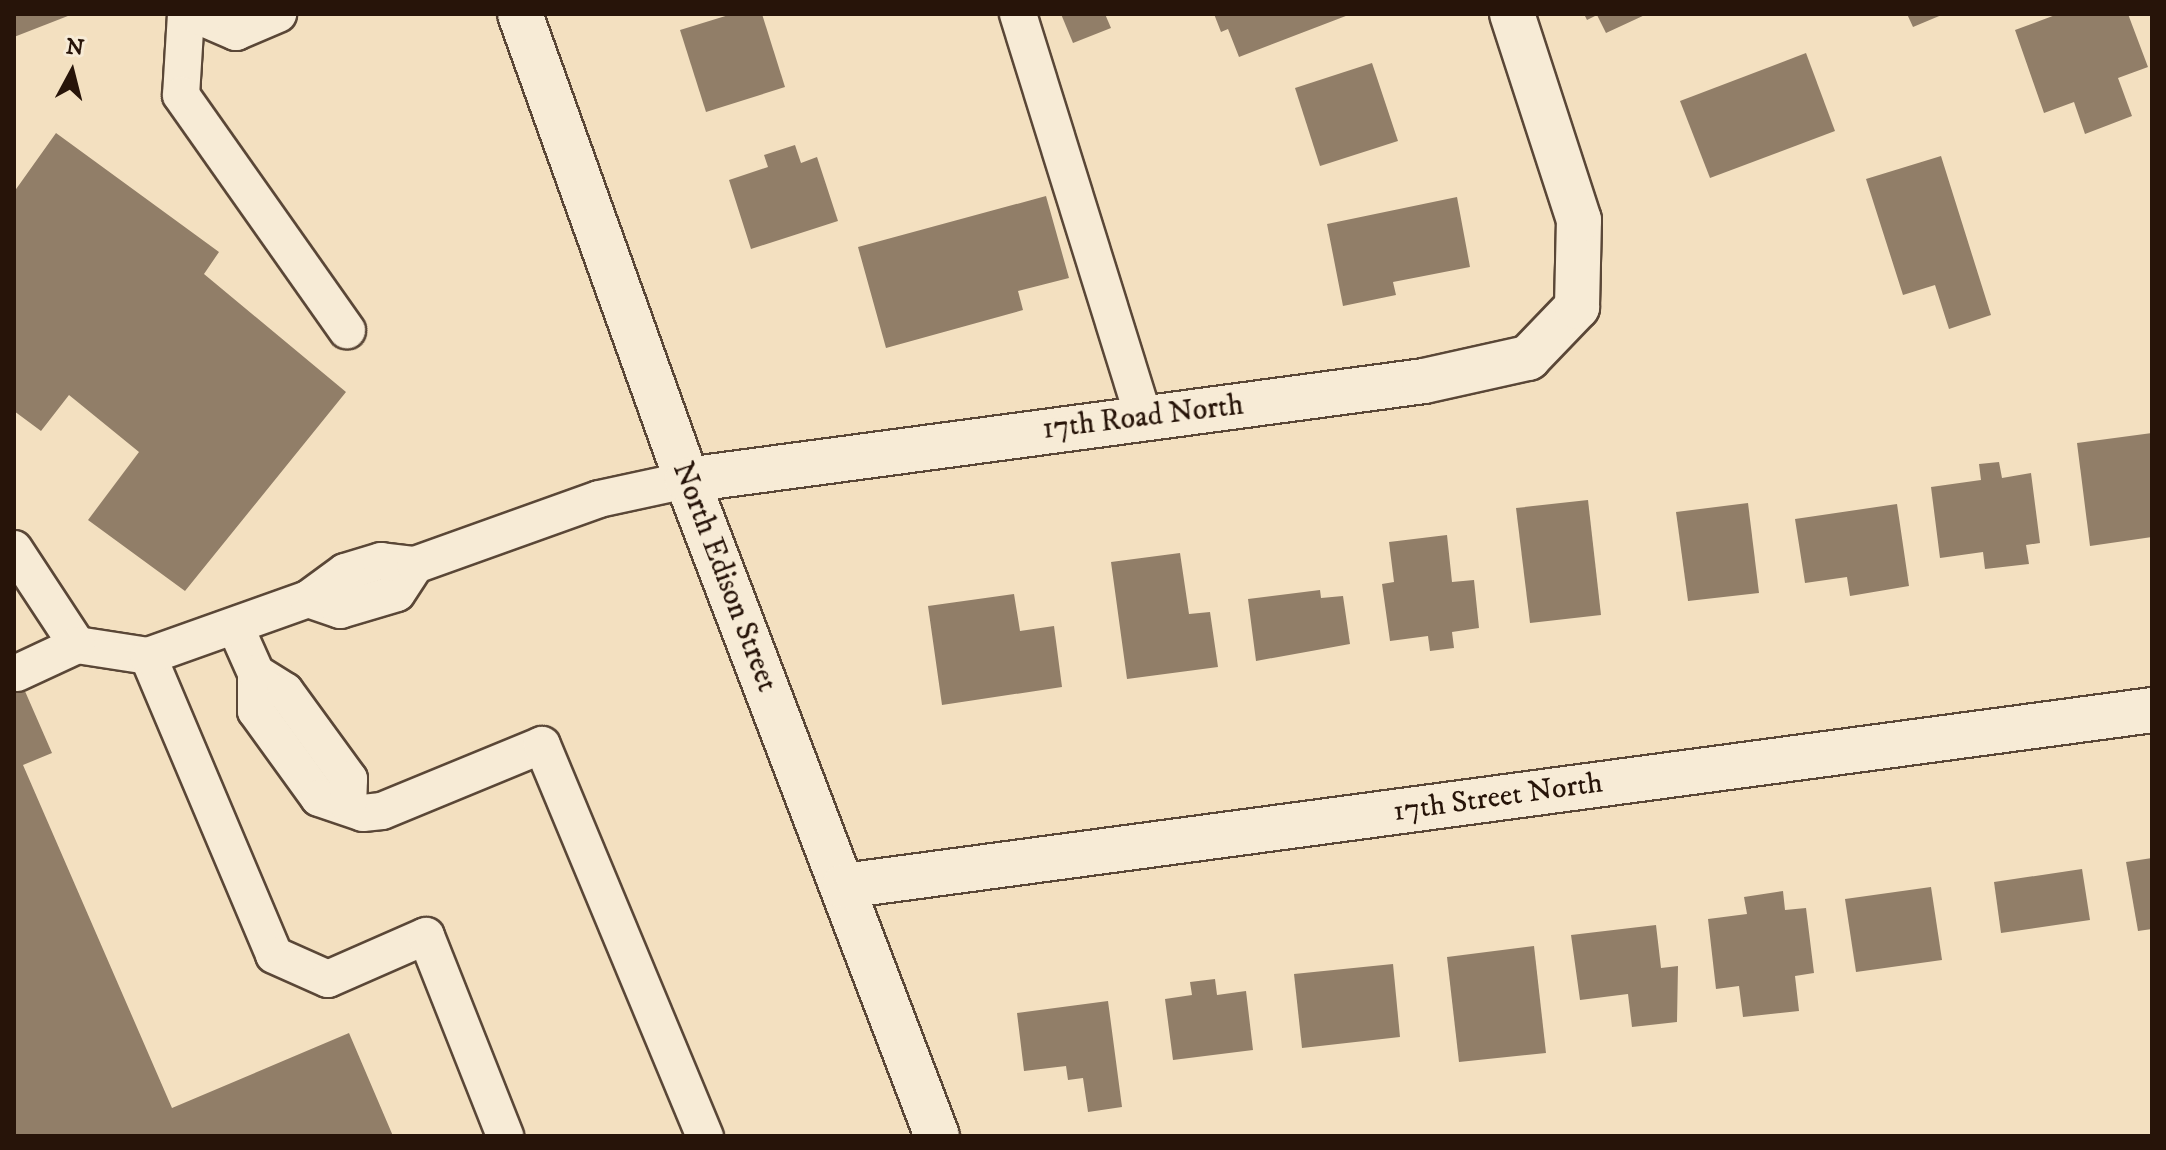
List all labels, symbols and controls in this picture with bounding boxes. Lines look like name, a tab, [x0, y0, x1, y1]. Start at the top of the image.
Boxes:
north arrow	[32, 32, 112, 112]
text: N	[64, 33, 86, 62]
street label: 17th Road North	[1040, 388, 1246, 448]
street label: North Edison Street	[664, 457, 784, 697]
street label: 17th Street North	[1391, 765, 1605, 831]

